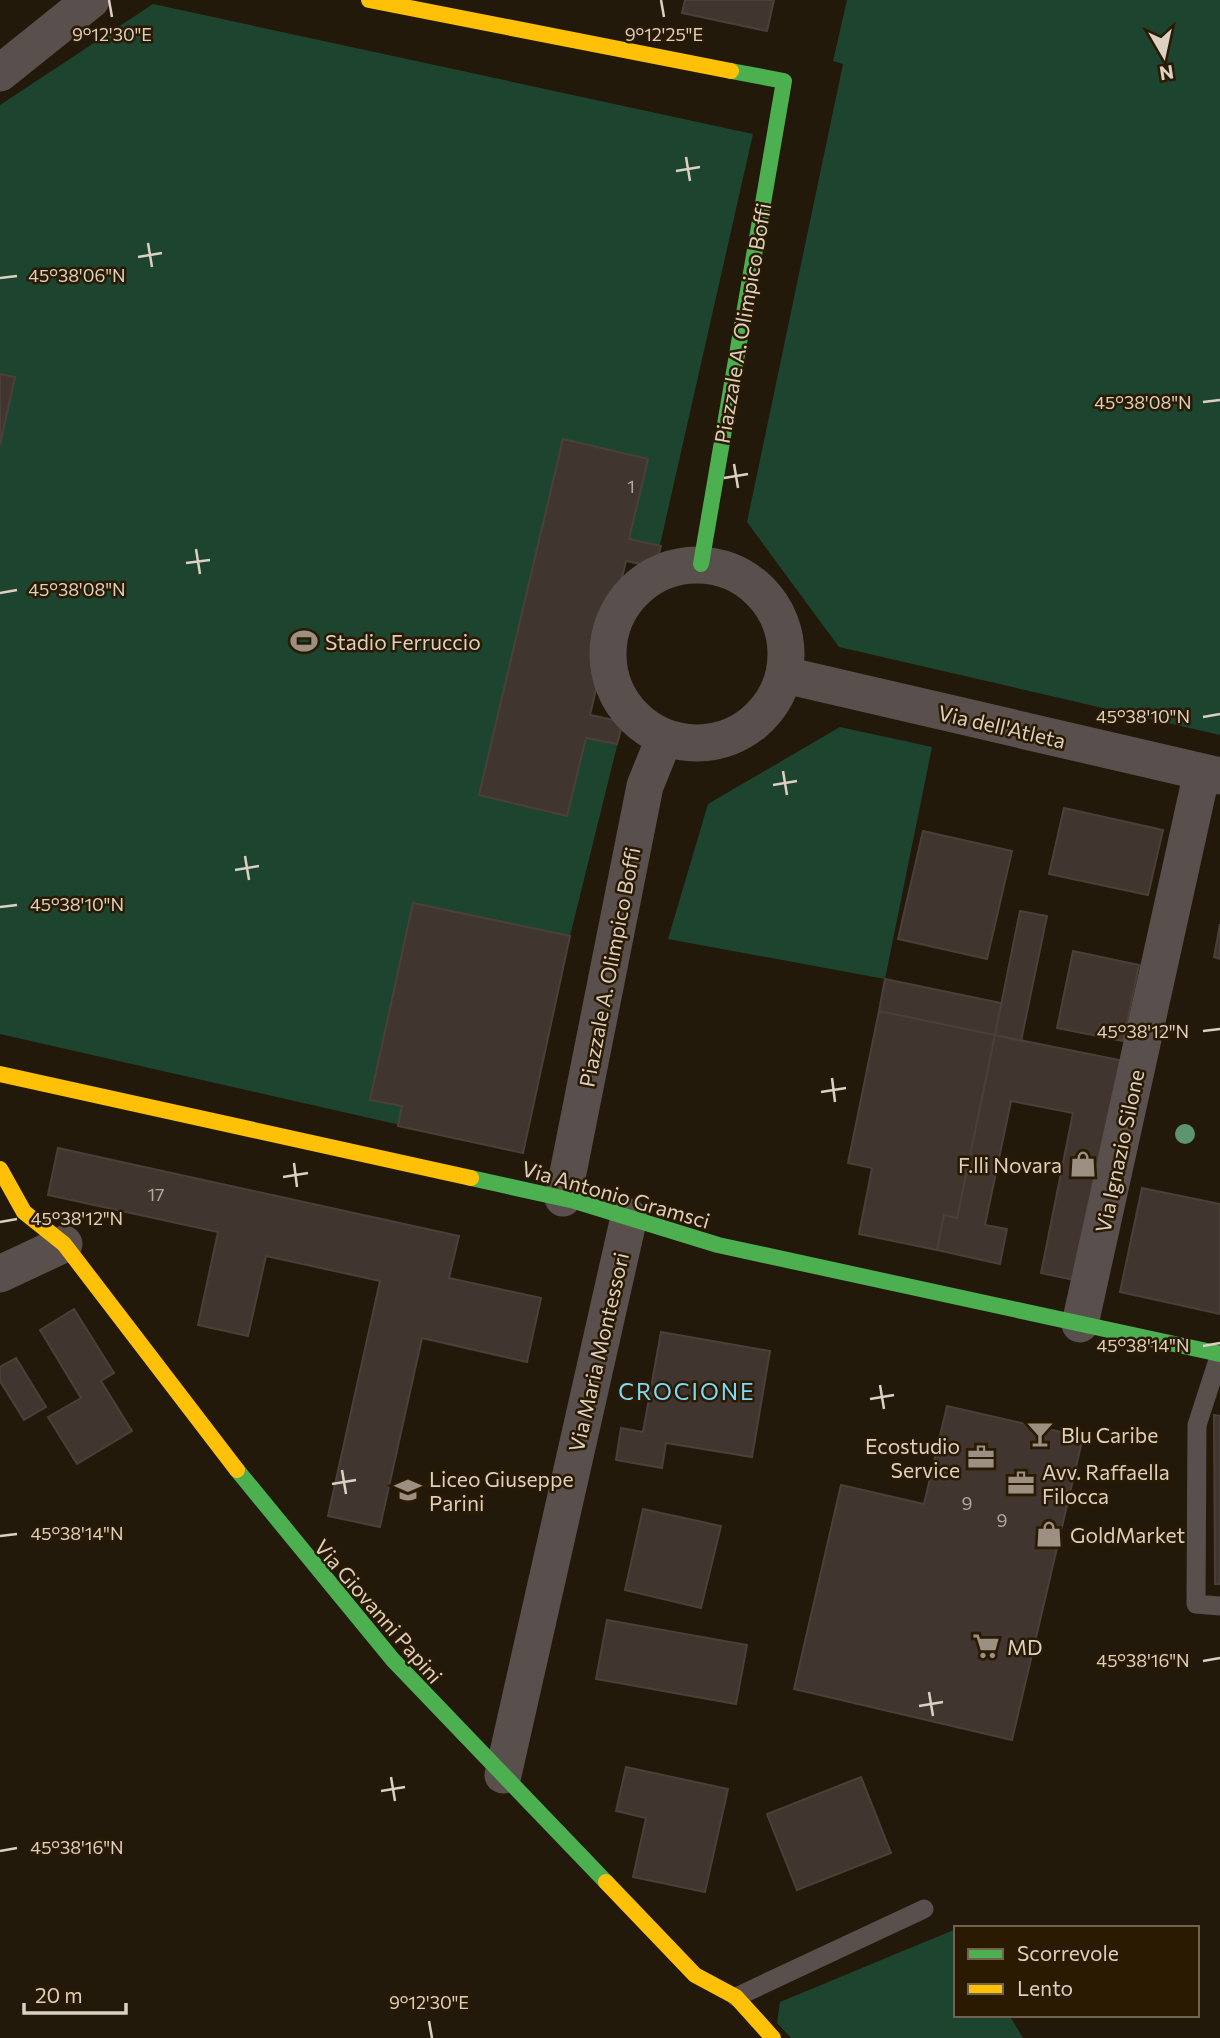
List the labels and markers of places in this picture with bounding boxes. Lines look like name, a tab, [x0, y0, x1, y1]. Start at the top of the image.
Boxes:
sports icon: Stadio Ferruccio	[289, 626, 319, 656]
place label: Stadio Ferruccio	[325, 629, 481, 654]
shop icon: F.lli Novara	[1068, 1149, 1098, 1179]
place label: F.lli Novara	[958, 1152, 1062, 1177]
bar icon: Blu Caribe	[1025, 1419, 1055, 1449]
place label: Blu Caribe	[1061, 1422, 1158, 1447]
place label: Ecostudio Service	[865, 1433, 960, 1482]
office icon: Ecostudio Service	[966, 1442, 996, 1472]
place label: Avv. Raffaella Filocca	[1042, 1459, 1170, 1508]
place label: Liceo Giuseppe Parini	[429, 1466, 574, 1515]
office icon: Avv. Raffaella Filocca	[1006, 1468, 1036, 1498]
school or university icon: Liceo Giuseppe Parini	[393, 1475, 423, 1505]
shop icon: GoldMarket	[1034, 1519, 1064, 1549]
place label: GoldMarket	[1070, 1522, 1185, 1547]
supermarket icon: MD	[971, 1631, 1001, 1661]
place label: MD	[1007, 1634, 1043, 1659]

